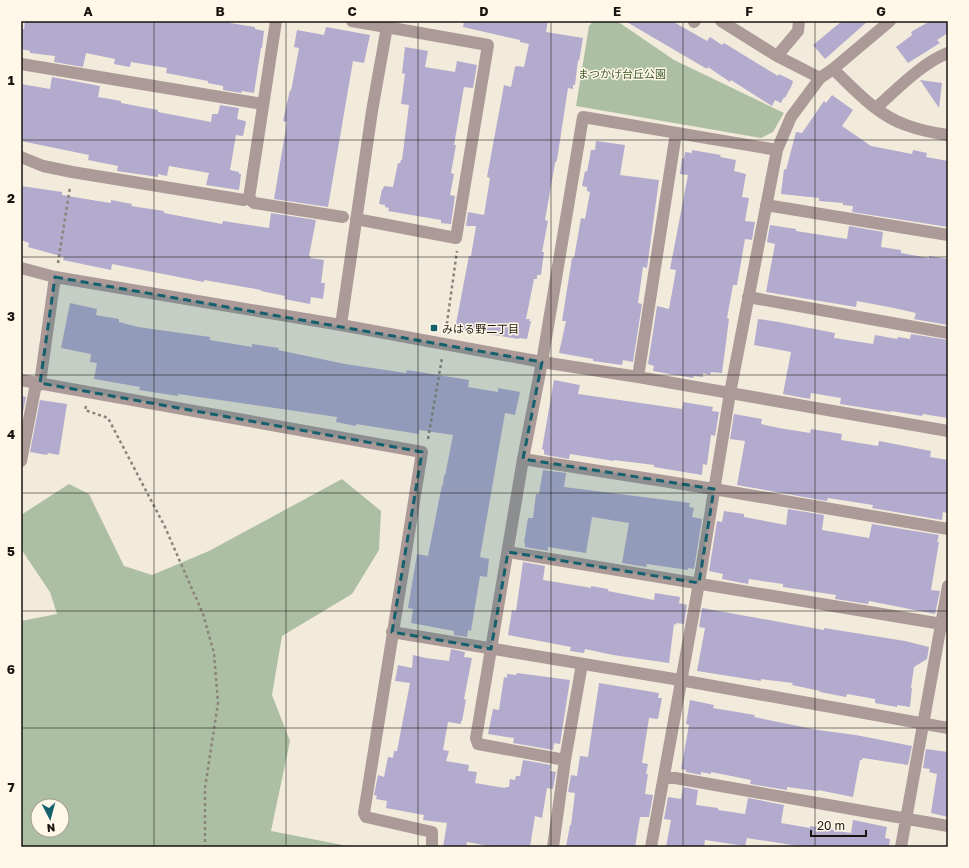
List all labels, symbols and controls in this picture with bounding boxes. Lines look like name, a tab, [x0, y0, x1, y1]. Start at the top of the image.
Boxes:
text: A	[83, 3, 93, 19]
text: B	[215, 3, 225, 19]
text: C	[347, 3, 357, 19]
text: D	[479, 3, 489, 19]
text: E	[613, 3, 621, 19]
text: F	[745, 3, 753, 19]
text: G	[876, 3, 886, 19]
park label: まつかげ台丘公園	[578, 67, 666, 80]
text: 1	[8, 72, 15, 88]
text: 2	[7, 190, 15, 206]
text: 3	[7, 308, 15, 324]
place label: みはる野二丁目	[442, 322, 519, 335]
marker: みはる野二丁目	[429, 323, 439, 333]
text: 4	[7, 426, 15, 442]
text: 5	[7, 543, 15, 559]
text: 6	[7, 661, 15, 677]
text: 7	[7, 779, 15, 795]
north arrow	[30, 798, 70, 838]
scale bar	[811, 812, 866, 838]
text: 20 m	[817, 818, 845, 833]
text: N	[46, 822, 56, 835]

